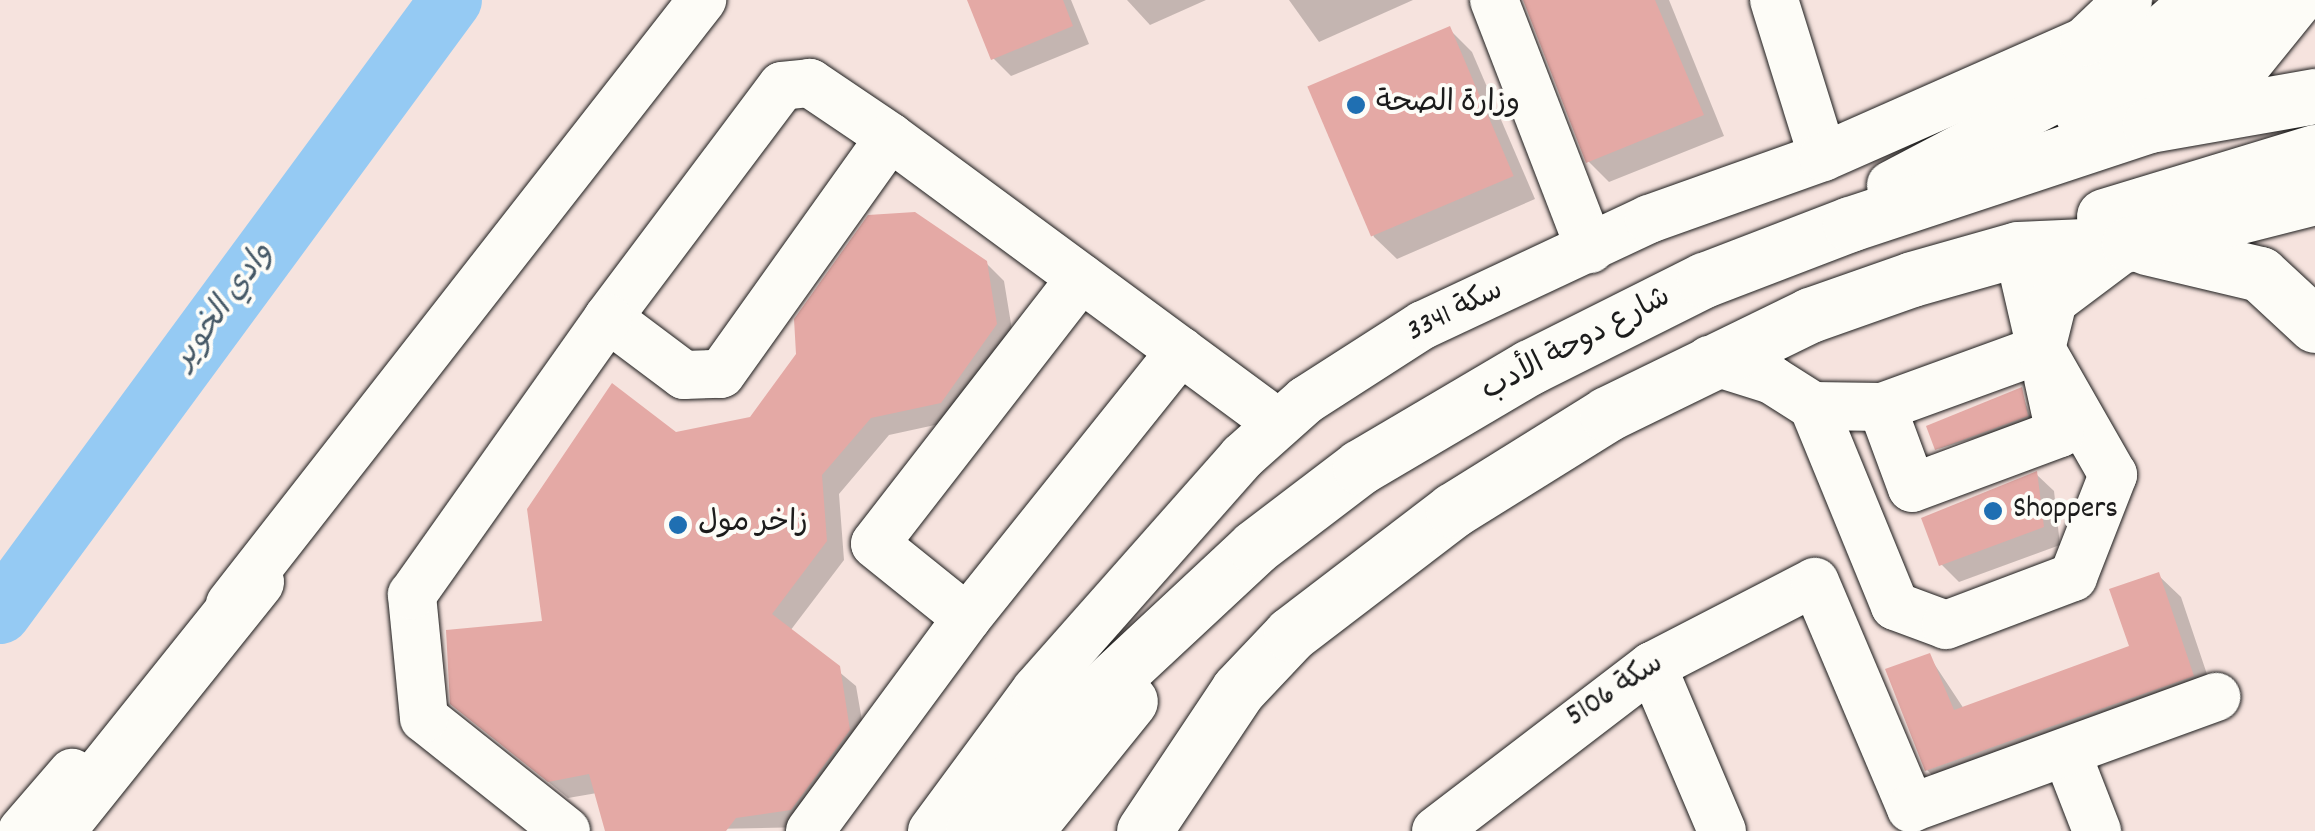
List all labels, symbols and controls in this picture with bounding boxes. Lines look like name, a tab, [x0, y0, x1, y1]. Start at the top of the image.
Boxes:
place label: وزارة الصحة	[1376, 87, 1520, 123]
marker: وزارة الصحة	[1345, 94, 1367, 116]
water label: وادي الخوير	[167, 237, 283, 377]
street label: سكة 3341	[1402, 274, 1510, 352]
street label: شارع دوحة الأدب	[1476, 281, 1678, 411]
place label: Shoppers	[2013, 493, 2118, 529]
marker: Shoppers	[1982, 500, 2004, 522]
place label: زاخر مول	[698, 507, 808, 543]
marker: زاخر مول	[667, 514, 689, 536]
street label: سكة 5106	[1561, 647, 1671, 737]

